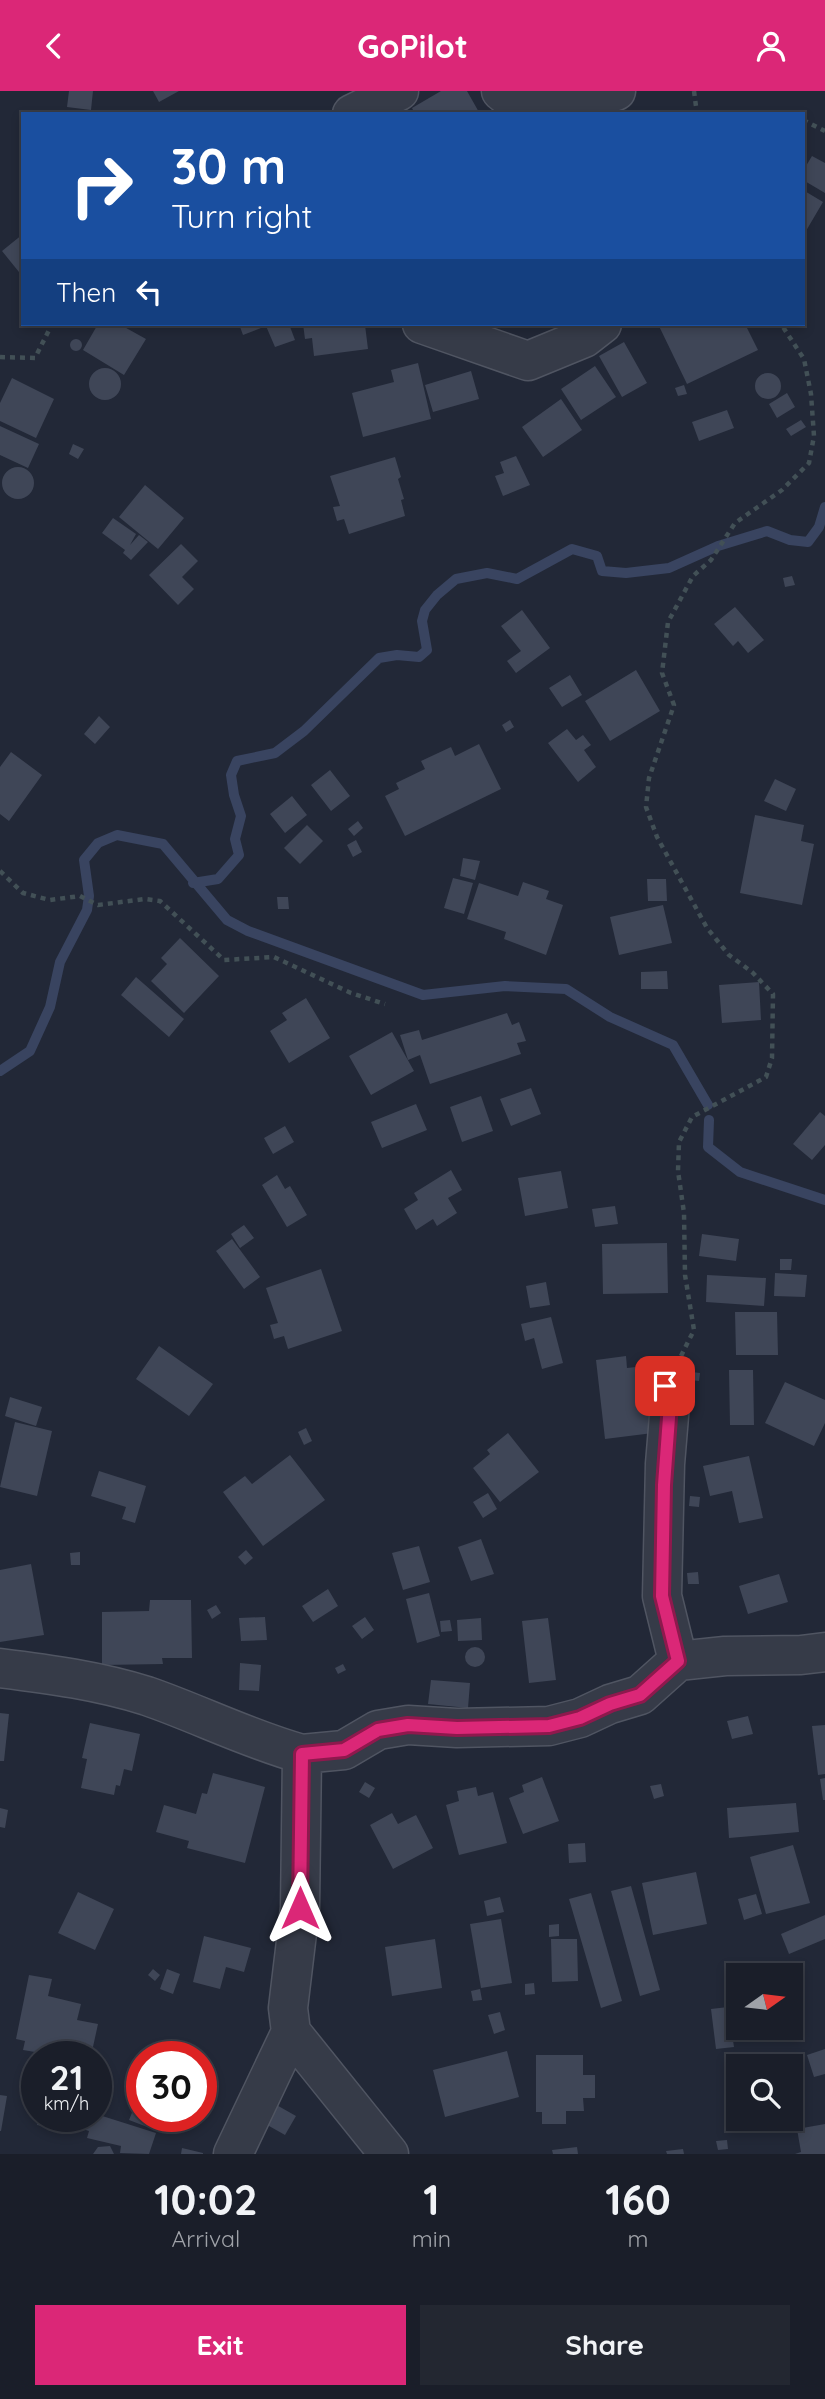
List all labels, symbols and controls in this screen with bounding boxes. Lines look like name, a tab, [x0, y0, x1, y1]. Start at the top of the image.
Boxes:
text: GoPilot	[357, 26, 468, 66]
icon: back	[35, 27, 73, 65]
icon: person	[752, 27, 790, 65]
text: 30 m	[171, 135, 286, 196]
icon: right	[56, 140, 147, 231]
text: Turn right	[171, 196, 312, 236]
icon: left	[130, 273, 168, 311]
text: Then	[56, 276, 116, 309]
pin	[635, 1356, 695, 1416]
icon: arrive	[646, 1367, 684, 1405]
position arrow	[263, 1871, 337, 1945]
north arrow	[726, 1963, 803, 2041]
map controls	[726, 1963, 803, 2131]
speed limit sign: 30	[126, 2041, 217, 2132]
button: search	[726, 2054, 803, 2131]
text: 21	[50, 2055, 83, 2099]
text: km/h	[44, 2092, 89, 2115]
text: 10:02	[154, 2173, 258, 2226]
text: 1	[423, 2173, 440, 2226]
text: 160	[605, 2173, 671, 2226]
text: Arrival	[171, 2224, 240, 2253]
text: min	[412, 2224, 451, 2253]
text: m	[628, 2224, 649, 2253]
button: Exit	[35, 2305, 406, 2385]
button: Share	[420, 2305, 790, 2385]

